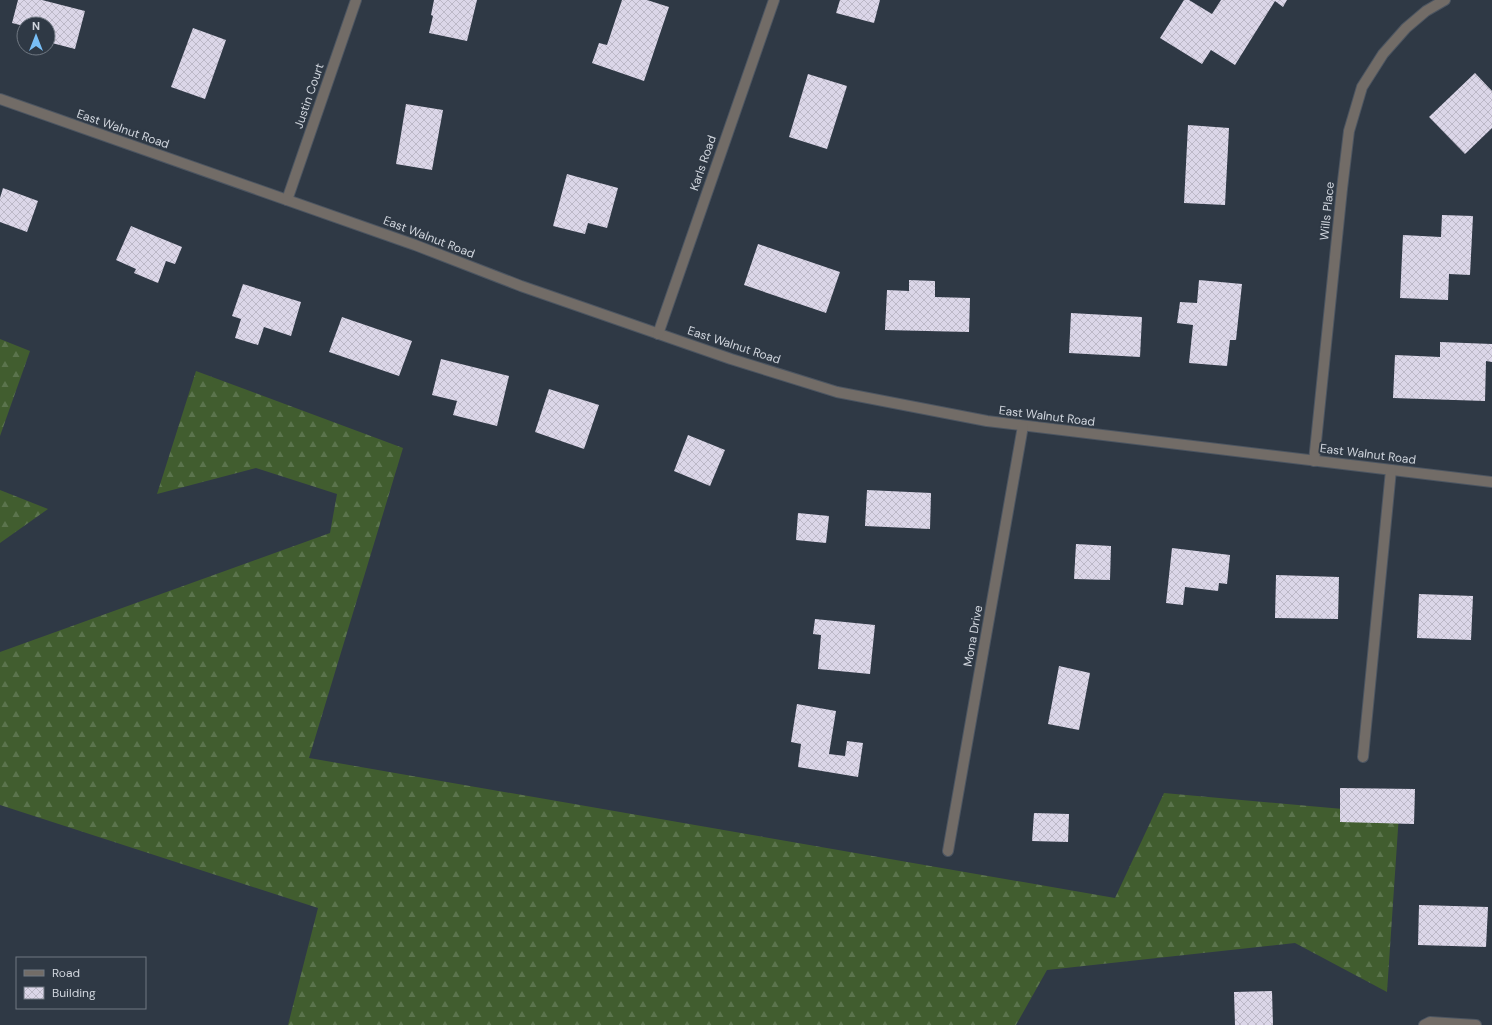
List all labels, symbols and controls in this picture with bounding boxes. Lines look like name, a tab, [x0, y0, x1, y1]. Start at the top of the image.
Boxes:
north arrow	[16, 16, 56, 56]
text: N	[32, 19, 40, 33]
street label: Justin Court	[290, 61, 328, 131]
street label: East Walnut Road	[75, 106, 171, 152]
street label: Karls Road	[686, 133, 720, 193]
street label: Wills Place	[1316, 181, 1338, 241]
street label: East Walnut Road	[381, 212, 477, 262]
street label: East Walnut Road	[685, 322, 783, 368]
street label: East Walnut Road	[998, 402, 1096, 430]
street label: East Walnut Road	[1319, 440, 1417, 468]
street label: Mona Drive	[960, 604, 986, 668]
legend	[16, 957, 146, 1009]
text: Road	[52, 965, 80, 981]
text: Building	[52, 985, 96, 1001]

